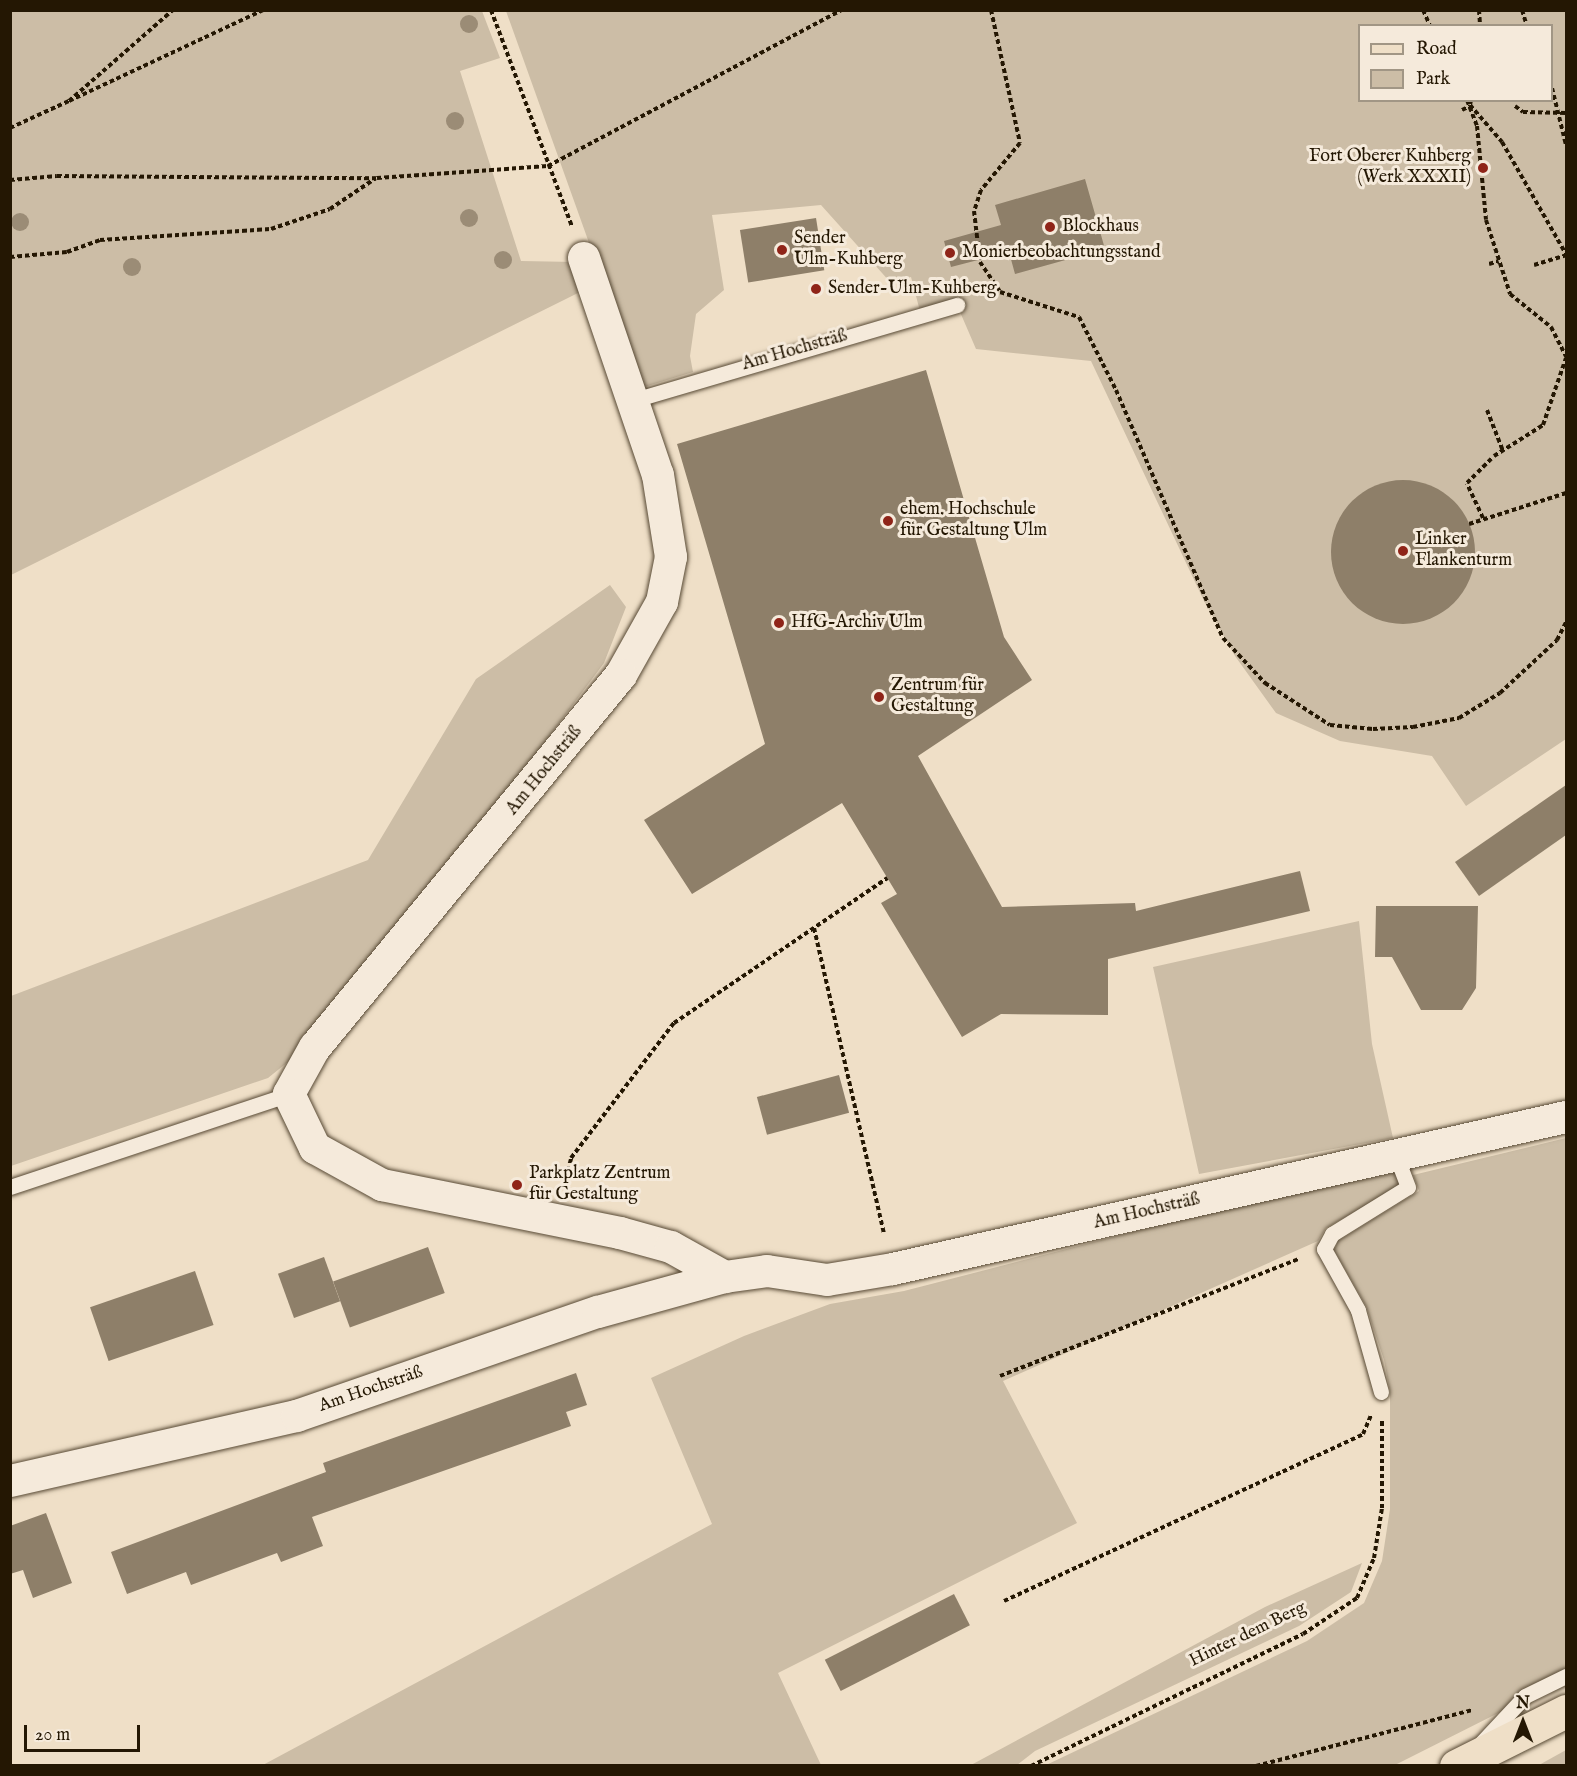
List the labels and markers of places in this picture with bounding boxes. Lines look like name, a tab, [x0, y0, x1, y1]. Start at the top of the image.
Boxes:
place label: Fort Oberer Kuhberg (Werk XXXII)	[1309, 147, 1471, 190]
marker: Fort Oberer Kuhberg (Werk XXXII)	[1476, 161, 1490, 175]
place label: Blockhaus	[1062, 216, 1139, 238]
marker: Blockhaus	[1043, 220, 1057, 234]
place label: Sender Ulm-Kuhberg	[794, 229, 903, 272]
place label: Monierbeobachtungsstand	[962, 242, 1160, 264]
marker: Sender Ulm-Kuhberg	[775, 243, 789, 257]
marker: Monierbeobachtungsstand	[943, 246, 957, 260]
place label: Sender-Ulm-Kuhberg	[828, 278, 997, 300]
marker: Sender-Ulm-Kuhberg	[809, 282, 823, 296]
place label: ehem. Hochschule für Gestaltung Ulm	[900, 500, 1047, 542]
marker: ehem. Hochschule für Gestaltung Ulm	[881, 514, 895, 528]
place label: Linker Flankenturm	[1415, 530, 1512, 572]
marker: Linker Flankenturm	[1396, 544, 1410, 558]
place label: HfG-Archiv Ulm	[791, 612, 923, 634]
marker: HfG-Archiv Ulm	[772, 616, 786, 630]
place label: Zentrum für Gestaltung	[891, 676, 984, 718]
marker: Zentrum für Gestaltung	[872, 690, 886, 704]
place label: Parkplatz Zentrum für Gestaltung	[529, 1164, 671, 1206]
marker: Parkplatz Zentrum für Gestaltung	[510, 1178, 524, 1192]

